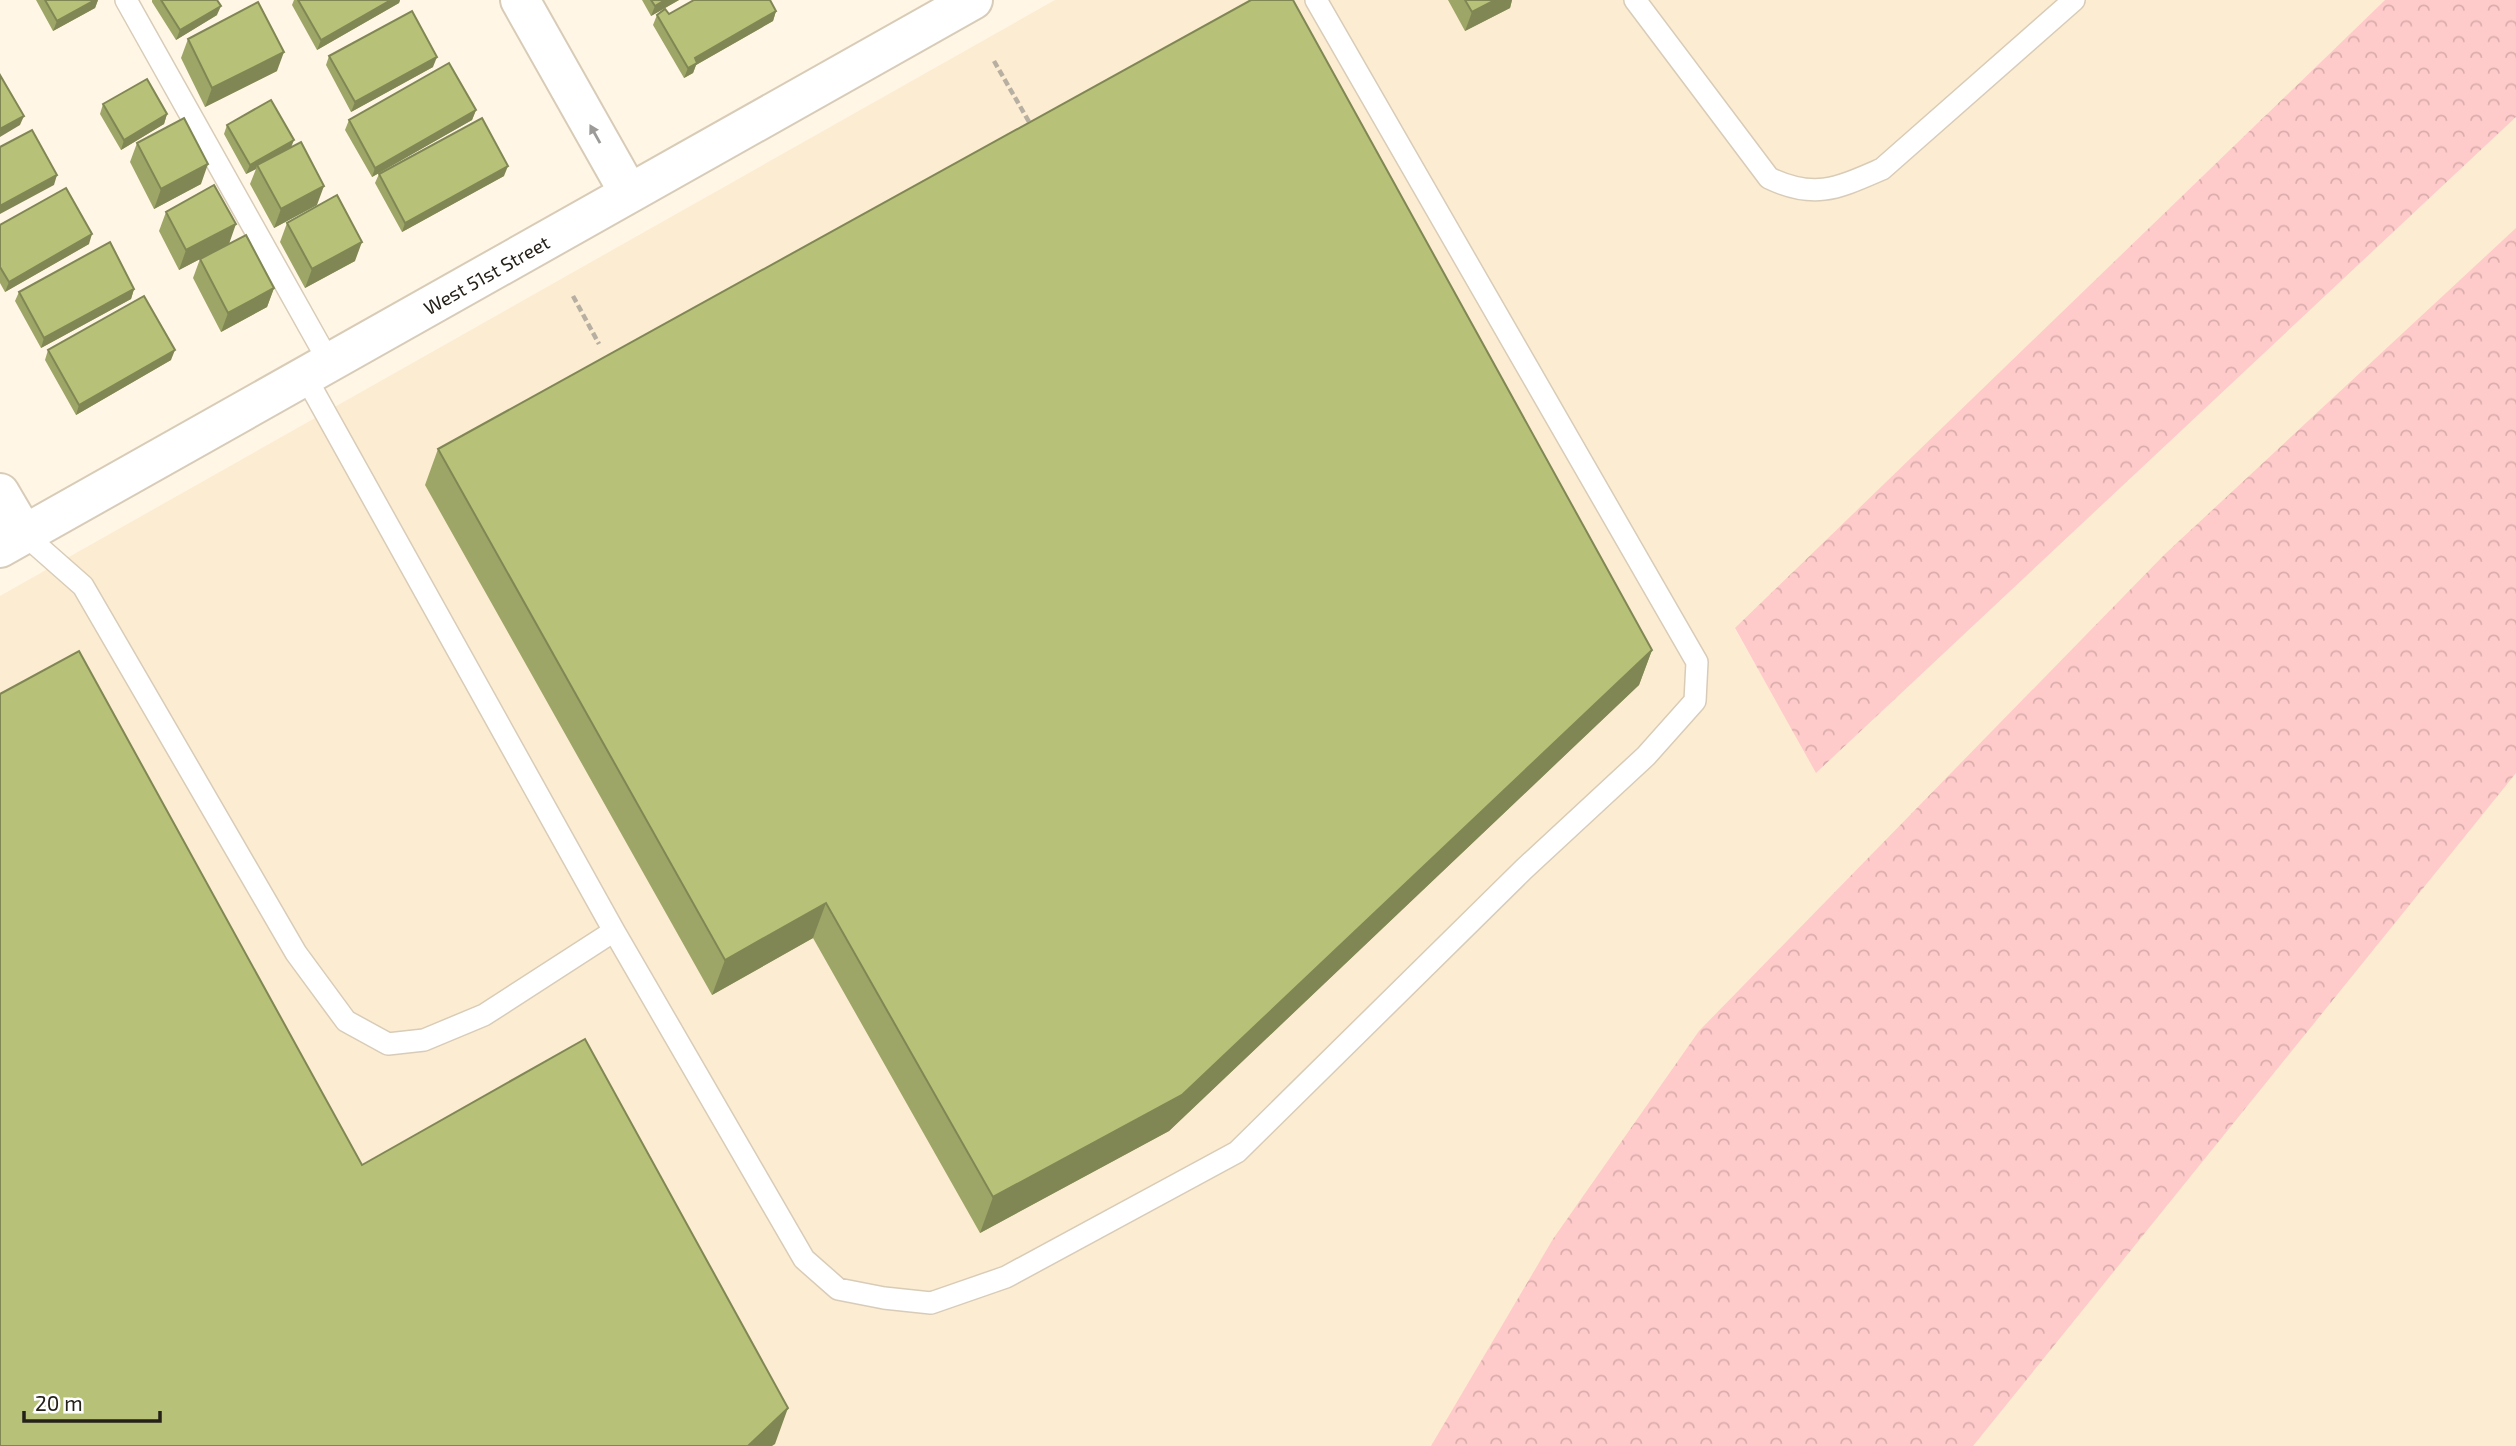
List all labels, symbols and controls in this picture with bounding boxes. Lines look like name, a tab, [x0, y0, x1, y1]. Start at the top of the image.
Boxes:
one-way arrow	[590, 124, 602, 144]
street label: West 51st Street	[419, 230, 553, 319]
scale bar	[24, 1380, 161, 1424]
text: 20 m	[35, 1390, 83, 1415]

